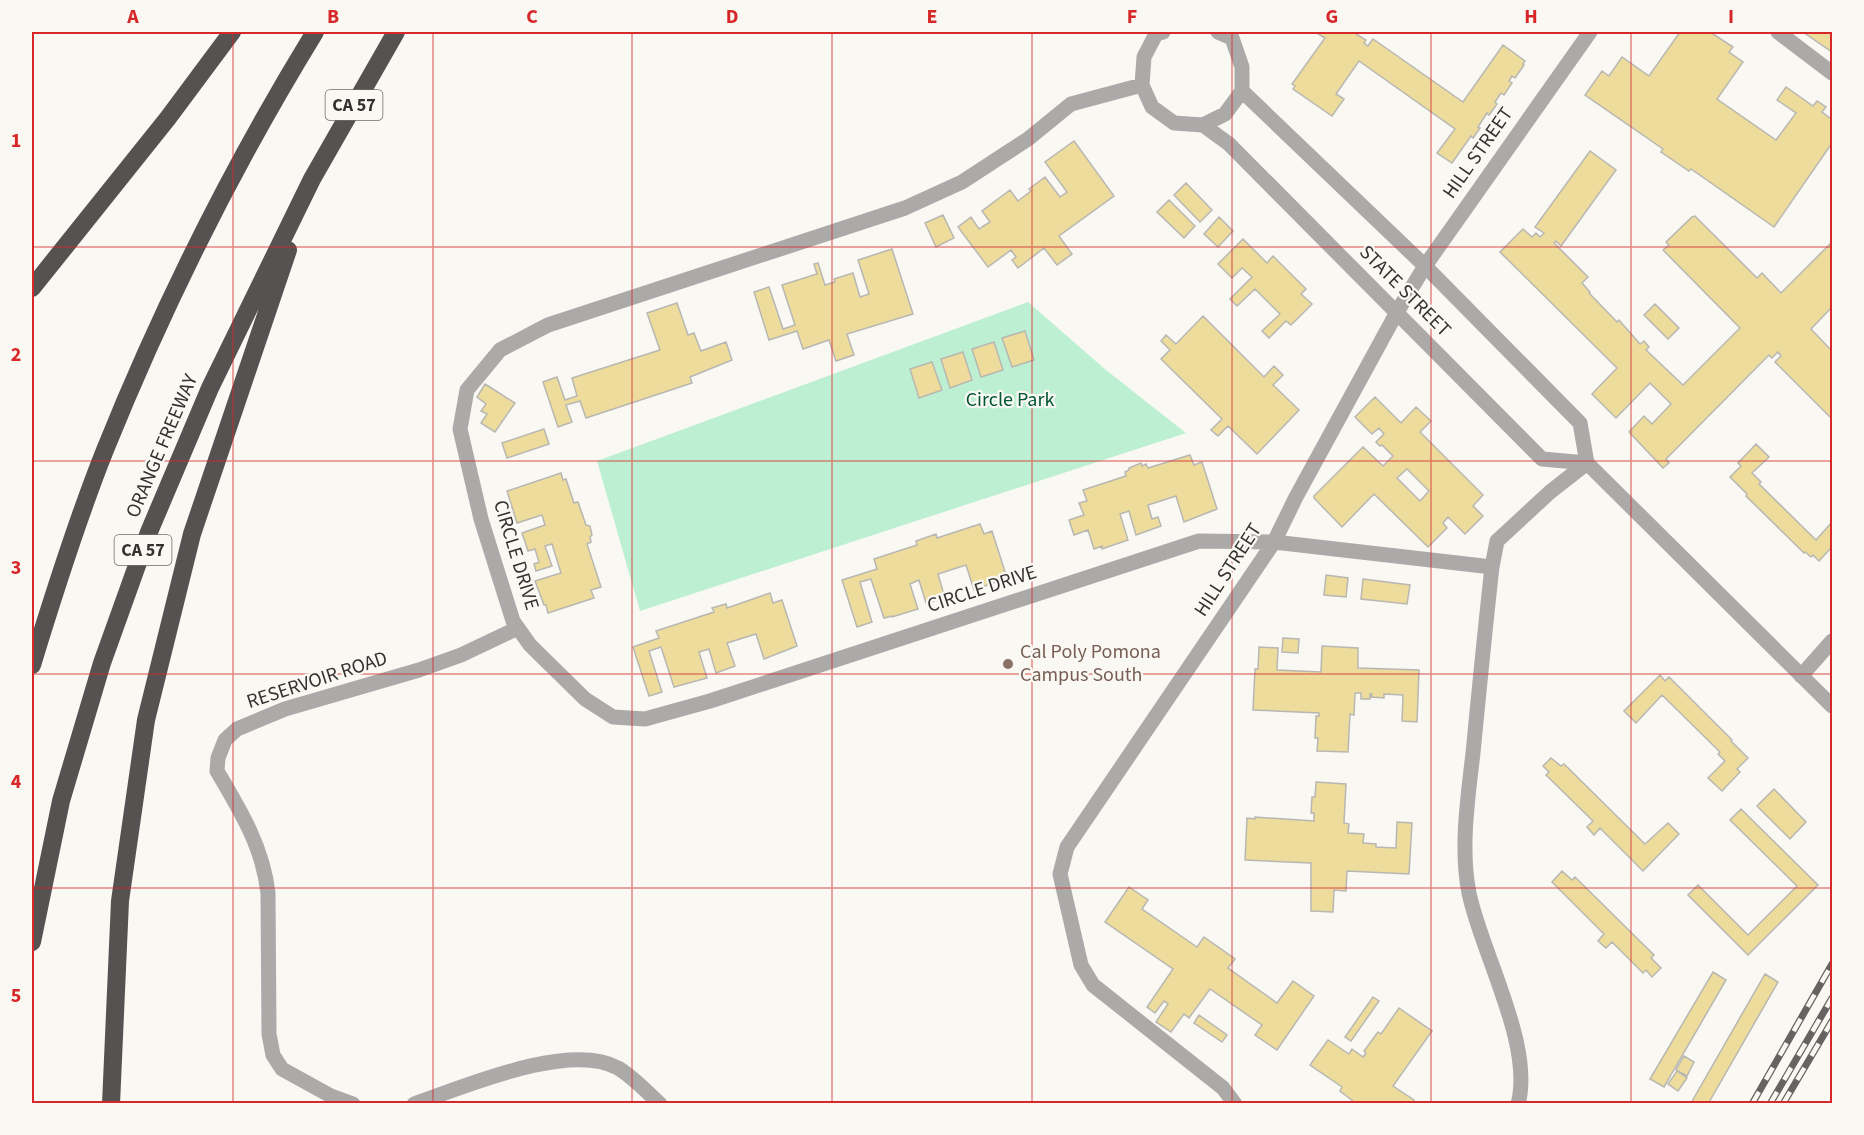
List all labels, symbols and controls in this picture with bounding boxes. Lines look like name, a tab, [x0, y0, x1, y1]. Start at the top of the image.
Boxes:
text: A	[126, 3, 139, 31]
text: B	[327, 3, 339, 31]
text: C	[526, 3, 538, 31]
text: D	[726, 3, 738, 31]
text: E	[927, 3, 937, 31]
text: F	[1127, 3, 1137, 31]
text: G	[1326, 3, 1338, 31]
text: H	[1524, 3, 1538, 31]
text: I	[1728, 3, 1734, 31]
road number: CA 57	[326, 90, 382, 120]
street label: HILL STREET	[1436, 101, 1520, 204]
text: 1	[11, 127, 21, 155]
street label: STATE STREET	[1353, 239, 1457, 343]
text: 2	[11, 341, 21, 369]
street label: ORANGE FREEWAY	[119, 369, 205, 522]
park label: Circle Park	[966, 386, 1054, 414]
street label: CIRCLE DRIVE	[486, 497, 546, 613]
street label: HILL STREET	[1187, 518, 1269, 622]
road number: CA 57	[114, 535, 172, 565]
text: 3	[11, 554, 21, 582]
street label: CIRCLE DRIVE	[924, 558, 1040, 620]
place label: Cal Poly Pomona Campus South	[1020, 638, 1161, 689]
street label: RESERVOIR ROAD	[243, 644, 391, 716]
marker: Cal Poly Pomona Campus South	[1001, 657, 1015, 671]
text: 4	[11, 768, 22, 796]
text: 5	[11, 982, 21, 1010]

